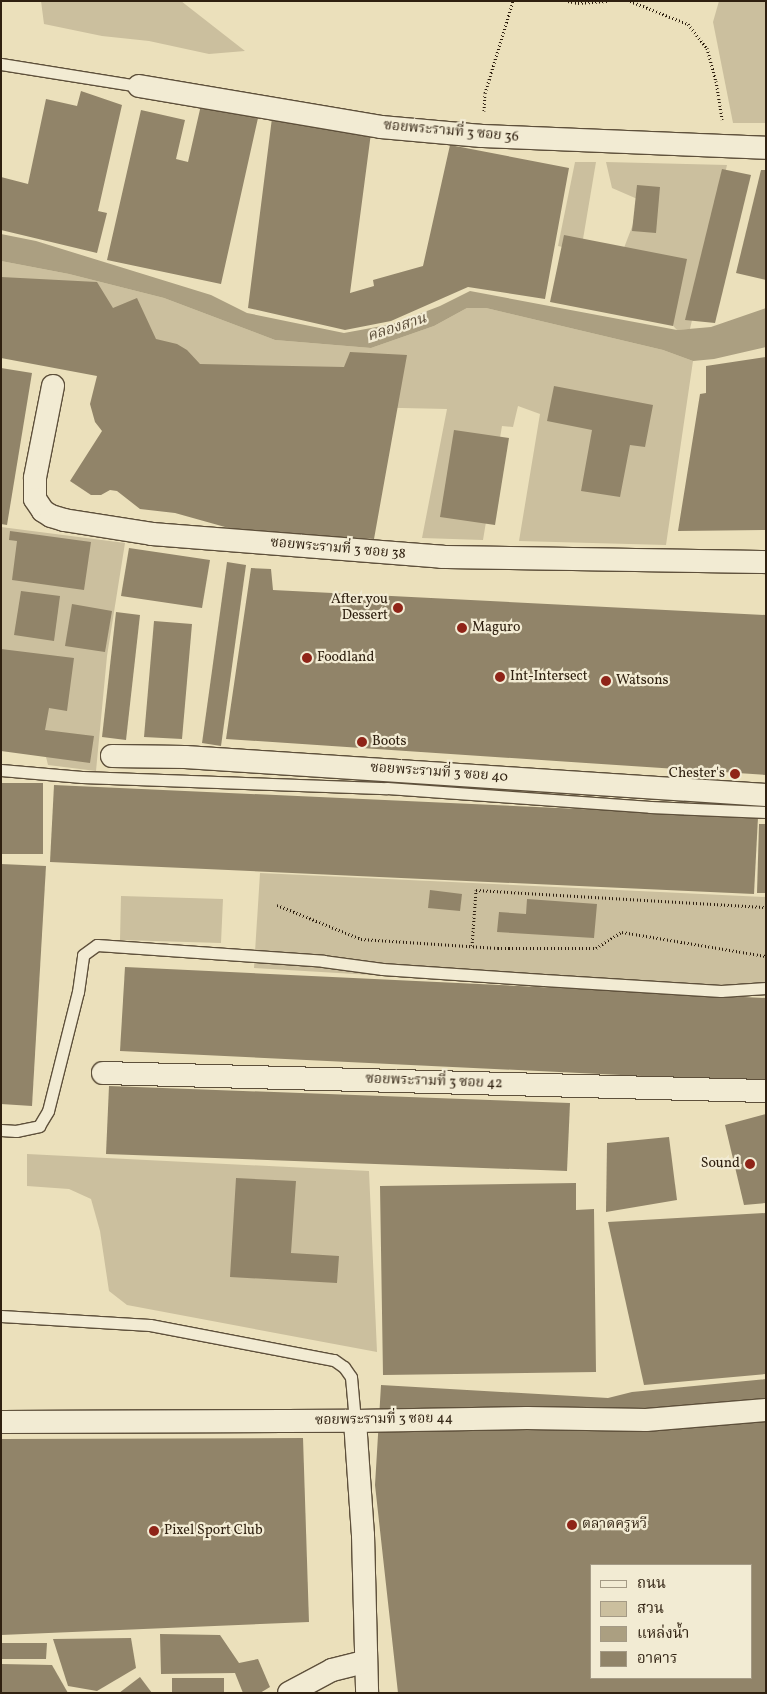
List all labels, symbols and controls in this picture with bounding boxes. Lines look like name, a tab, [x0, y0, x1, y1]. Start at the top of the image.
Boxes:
street label: ซอยพระรามที่ 3 ซอย 36	[383, 118, 519, 146]
water label: คลองสาน	[365, 310, 429, 346]
street label: ซอยพระรามที่ 3 ซอย 38	[270, 535, 406, 563]
place label: After you Dessert	[331, 592, 388, 624]
marker: After you Dessert	[392, 602, 404, 614]
place label: Maguro	[472, 620, 520, 636]
marker: Maguro	[456, 622, 468, 634]
place label: Foodland	[317, 650, 374, 666]
marker: Foodland	[301, 652, 313, 664]
place label: Int-Intersect	[510, 669, 588, 685]
marker: Int-Intersect	[494, 671, 506, 683]
place label: Watsons	[616, 673, 669, 689]
marker: Watsons	[600, 675, 612, 687]
place label: Boots	[372, 734, 407, 750]
marker: Boots	[356, 736, 368, 748]
street label: ซอยพระรามที่ 3 ซอย 40	[370, 760, 508, 786]
place label: Chester's	[669, 766, 725, 782]
marker: Chester's	[729, 768, 741, 780]
street label: ซอยพระรามที่ 3 ซอย 42	[365, 1071, 503, 1093]
place label: Sound	[701, 1156, 740, 1172]
marker: Sound	[744, 1158, 756, 1170]
street label: ซอยพระรามที่ 3 ซอย 44	[315, 1410, 453, 1430]
place label: ตลาดครูหวี	[582, 1517, 647, 1533]
marker: ตลาดครูหวี	[566, 1519, 578, 1531]
place label: Pixel Sport Club	[164, 1523, 263, 1539]
marker: Pixel Sport Club	[148, 1525, 160, 1537]
legend	[590, 1564, 752, 1679]
text: ถนน	[637, 1574, 666, 1595]
text: สวน	[637, 1599, 664, 1620]
text: แหล่งน้ำ	[637, 1624, 689, 1645]
text: อาคาร	[637, 1649, 677, 1670]

